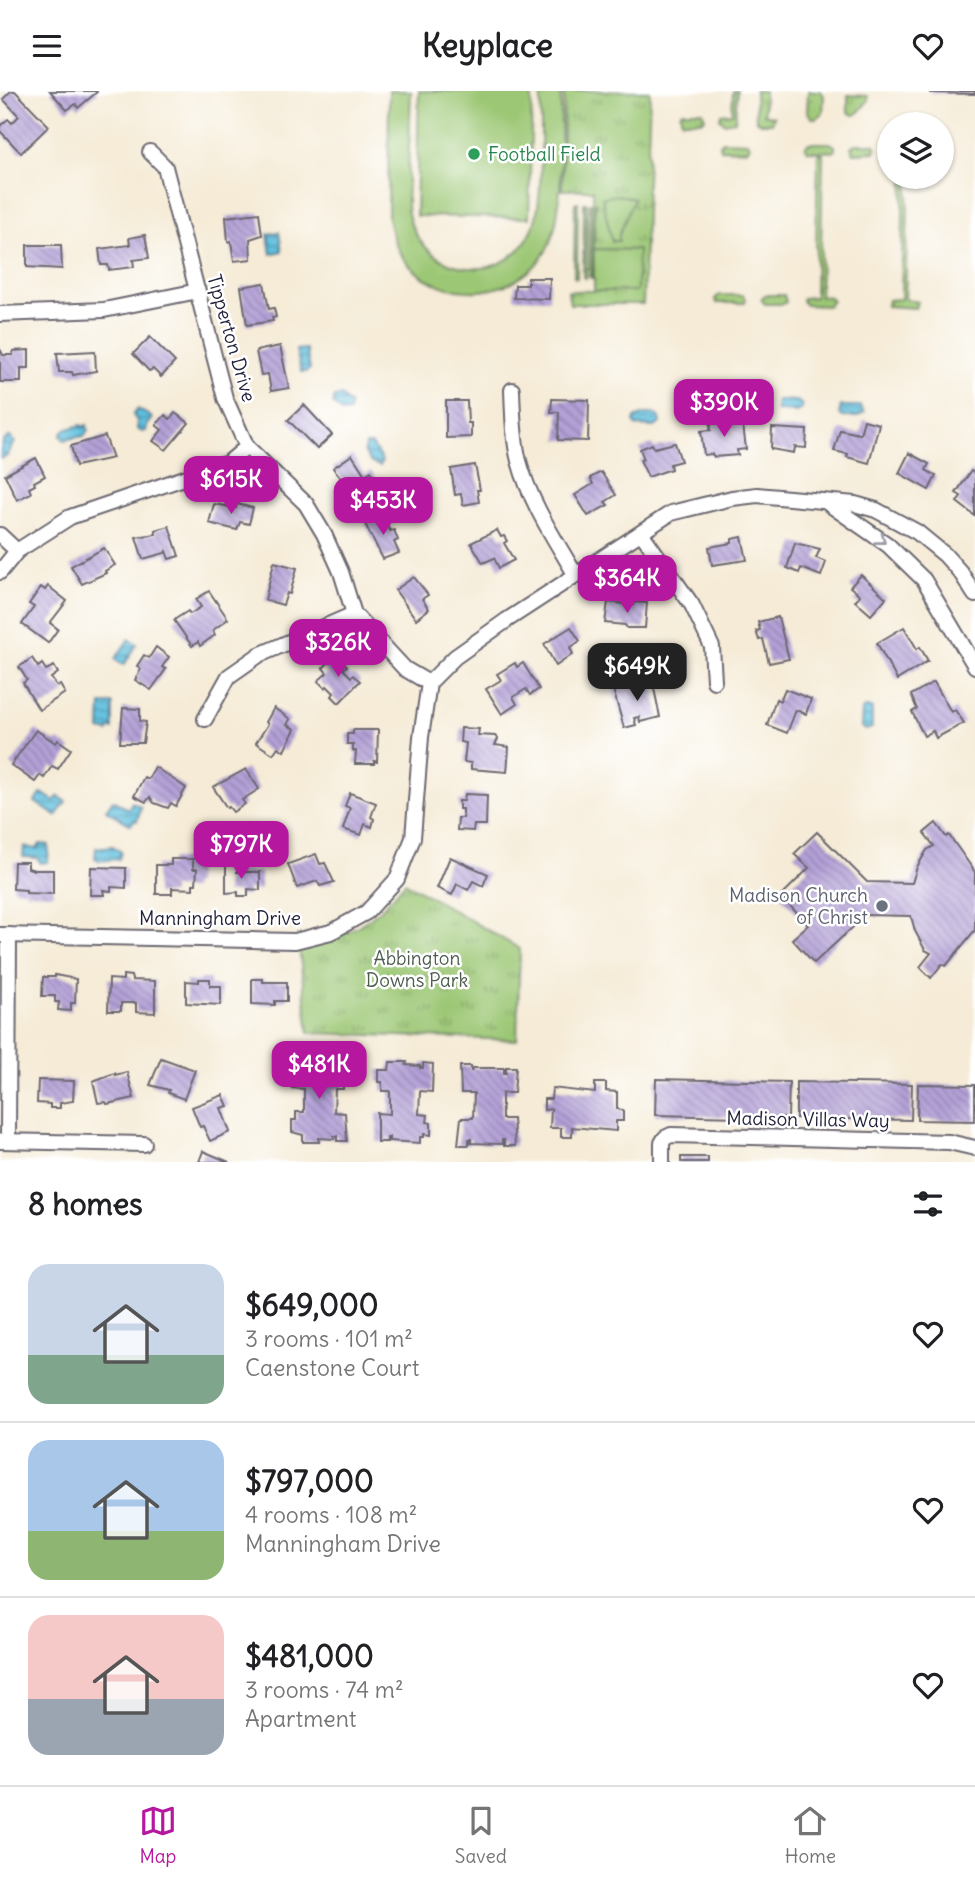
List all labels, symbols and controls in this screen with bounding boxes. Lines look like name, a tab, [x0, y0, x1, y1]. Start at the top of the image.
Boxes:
text: Keyplace	[422, 25, 553, 66]
icon: menu	[28, 27, 66, 65]
icon: heart	[909, 27, 947, 65]
map controls	[877, 112, 954, 189]
button: layers	[877, 112, 954, 189]
place label: Football Field	[488, 142, 601, 166]
marker: Football Field	[466, 146, 482, 162]
street label: Tipperton Drive	[202, 272, 262, 404]
pin: $390K	[675, 379, 773, 439]
text: $390K	[690, 387, 758, 416]
pin: $615K	[182, 457, 280, 516]
text: $615K	[200, 464, 262, 493]
pin: $453K	[334, 477, 432, 537]
text: $453K	[350, 485, 416, 514]
one-way arrow	[874, 532, 886, 545]
pin: $364K	[578, 555, 676, 615]
text: $364K	[594, 563, 660, 592]
pin: $326K	[289, 619, 387, 679]
text: $326K	[305, 627, 371, 656]
pin: $649K	[588, 643, 686, 703]
text: $649K	[604, 651, 670, 680]
pin: $797K	[192, 821, 290, 881]
text: $797K	[210, 829, 272, 858]
place label: Madison Church of Christ	[729, 883, 868, 929]
marker: Madison Church of Christ	[874, 898, 890, 914]
street label: Manningham Drive	[139, 906, 301, 930]
park label: Abbington Downs Park	[366, 946, 469, 992]
pin: $481K	[270, 1041, 368, 1101]
text: $481K	[288, 1049, 350, 1078]
street label: Madison Villas Way	[726, 1106, 890, 1132]
text: 8 homes	[28, 1185, 143, 1223]
icon: filters	[909, 1185, 947, 1223]
text: $649,000	[245, 1286, 378, 1324]
icon: home	[84, 1292, 168, 1376]
icon: heart	[909, 1315, 947, 1353]
text: 3 rooms · 101 m²	[245, 1324, 413, 1353]
text: Caenstone Court	[245, 1353, 419, 1382]
text: $797,000	[245, 1462, 374, 1500]
icon: home	[84, 1468, 168, 1552]
icon: heart	[909, 1491, 947, 1529]
text: 4 rooms · 108 m²	[245, 1500, 417, 1529]
text: Manningham Drive	[245, 1529, 441, 1558]
text: $481,000	[245, 1637, 374, 1675]
icon: home	[84, 1643, 168, 1727]
icon: heart	[909, 1666, 947, 1704]
text: 3 rooms · 74 m²	[245, 1675, 404, 1704]
text: Apartment	[245, 1704, 357, 1733]
tab: Map	[139, 1802, 177, 1868]
tab: Saved	[455, 1802, 507, 1868]
tab: Home	[785, 1802, 836, 1868]

